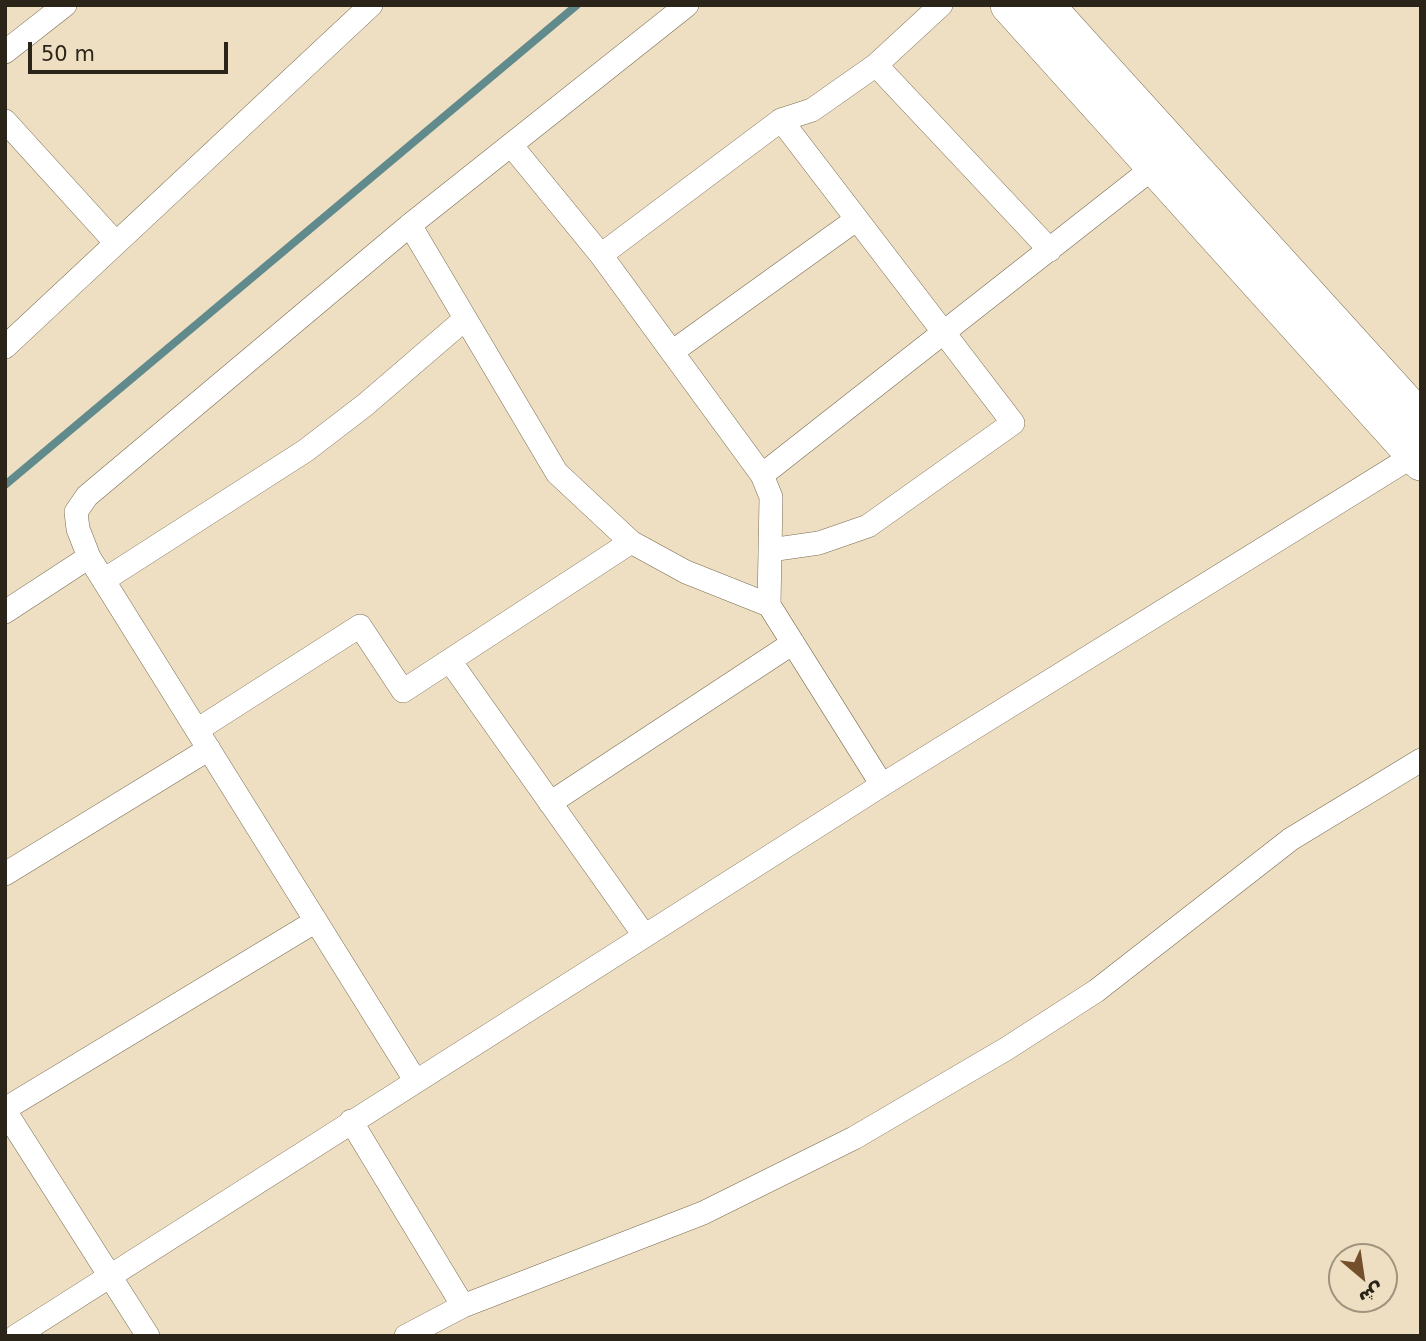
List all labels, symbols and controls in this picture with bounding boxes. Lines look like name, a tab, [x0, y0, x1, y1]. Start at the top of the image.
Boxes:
scale bar	[32, 28, 231, 72]
text: 50 m	[41, 42, 95, 66]
north arrow	[1328, 1243, 1398, 1313]
text: ش	[1355, 1279, 1389, 1311]

